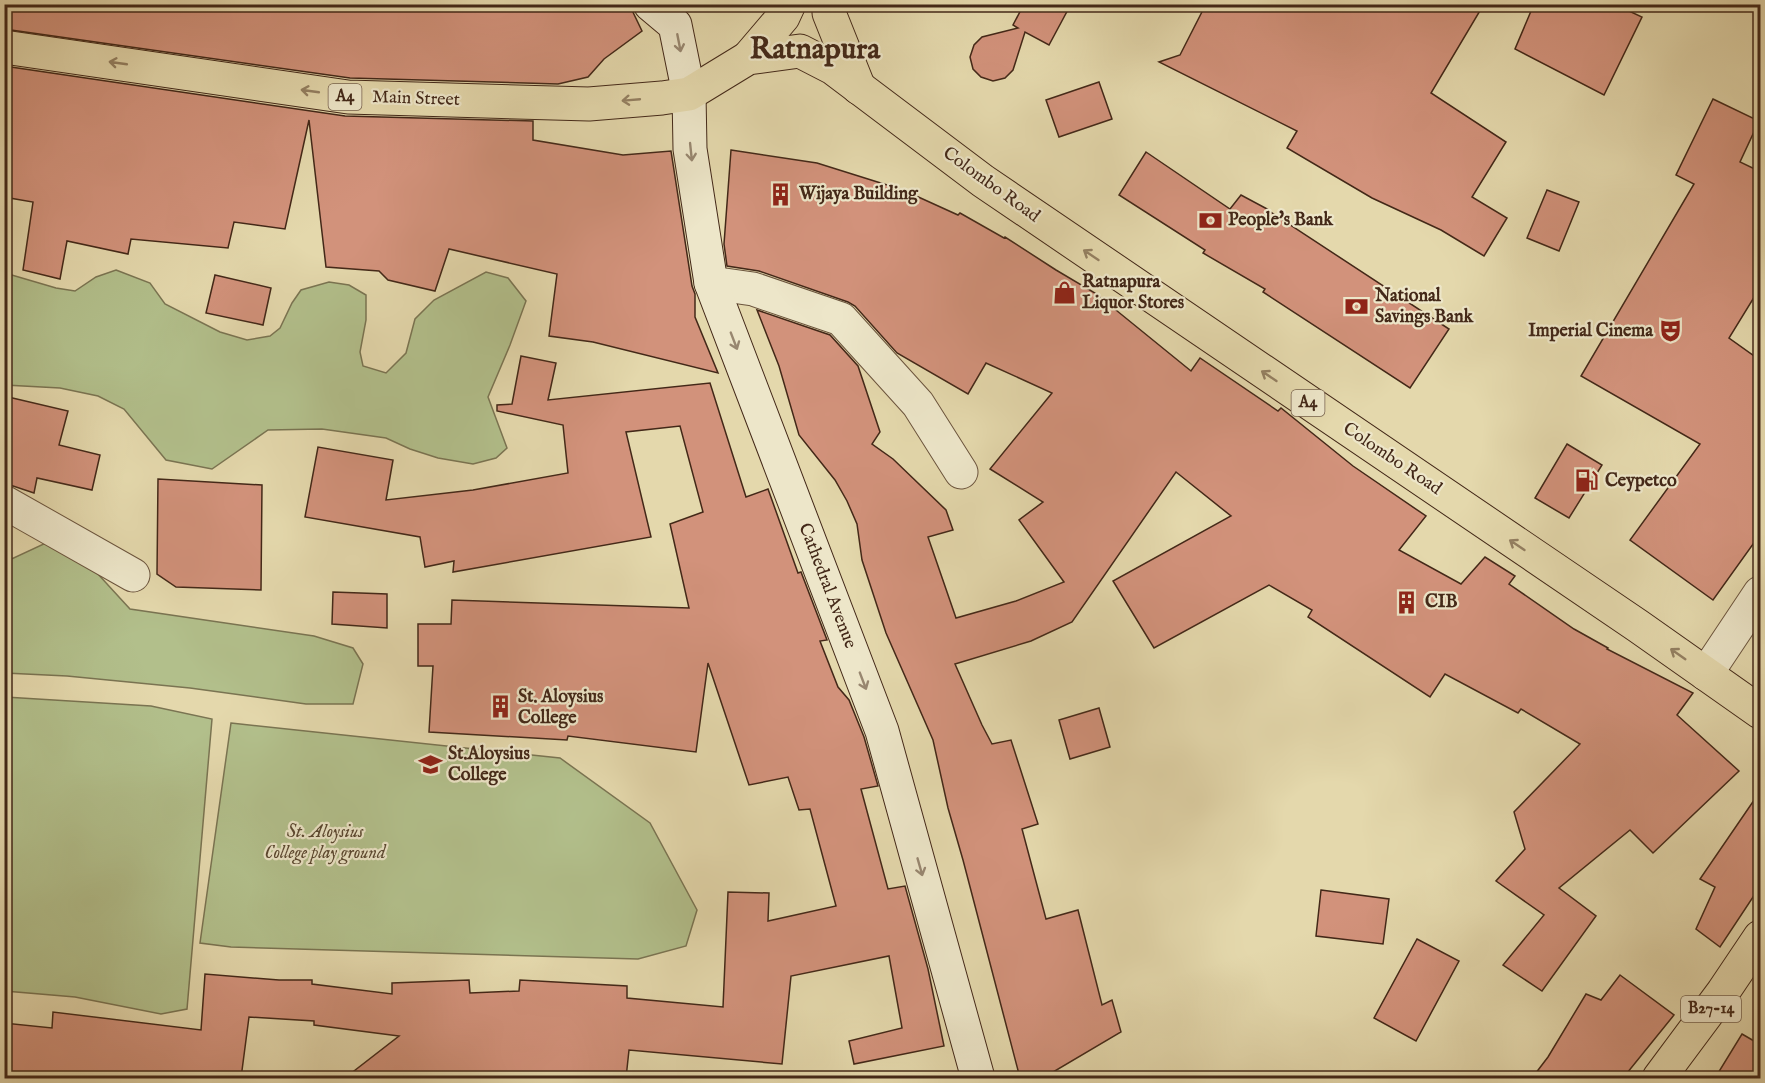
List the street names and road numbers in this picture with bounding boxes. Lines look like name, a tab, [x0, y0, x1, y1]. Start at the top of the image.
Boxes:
road number: A4	[328, 84, 362, 110]
street label: Main Street	[372, 86, 460, 112]
street label: Colombo Road	[938, 142, 1045, 228]
road number: A4	[1292, 390, 1324, 416]
street label: Colombo Road	[1338, 417, 1446, 501]
street label: Cathedral Avenue	[793, 520, 861, 652]
road number: B27-14	[1681, 996, 1741, 1022]

